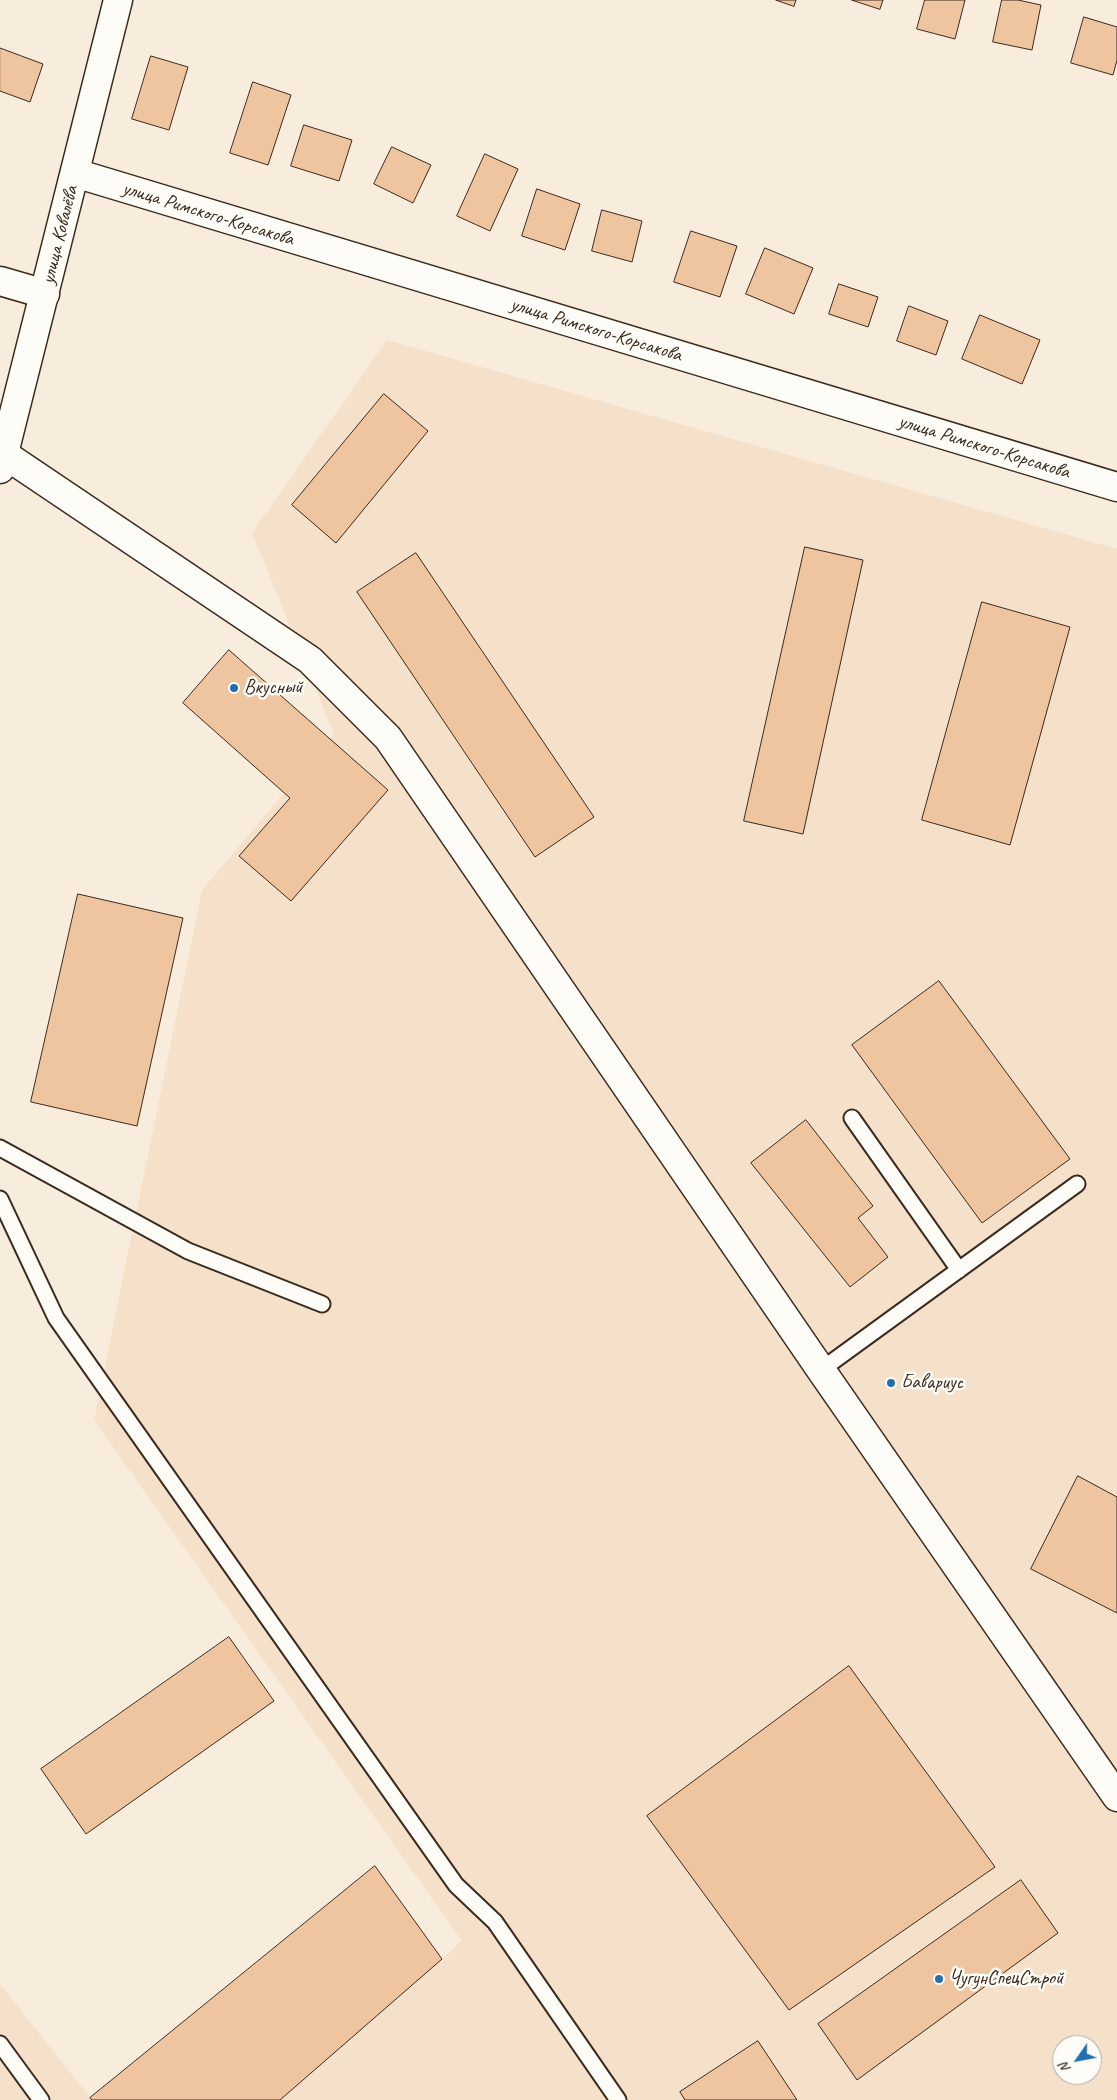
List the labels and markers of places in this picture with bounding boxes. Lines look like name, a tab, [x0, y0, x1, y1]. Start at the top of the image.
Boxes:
place label: Вкусный	[244, 676, 303, 700]
marker: Вкусный	[228, 682, 240, 694]
place label: Бавариус	[901, 1371, 963, 1395]
marker: Бавариус	[885, 1377, 897, 1389]
place label: ЧугунСпецСтрой	[949, 1967, 1063, 1991]
marker: ЧугунСпецСтрой	[933, 1973, 945, 1985]

